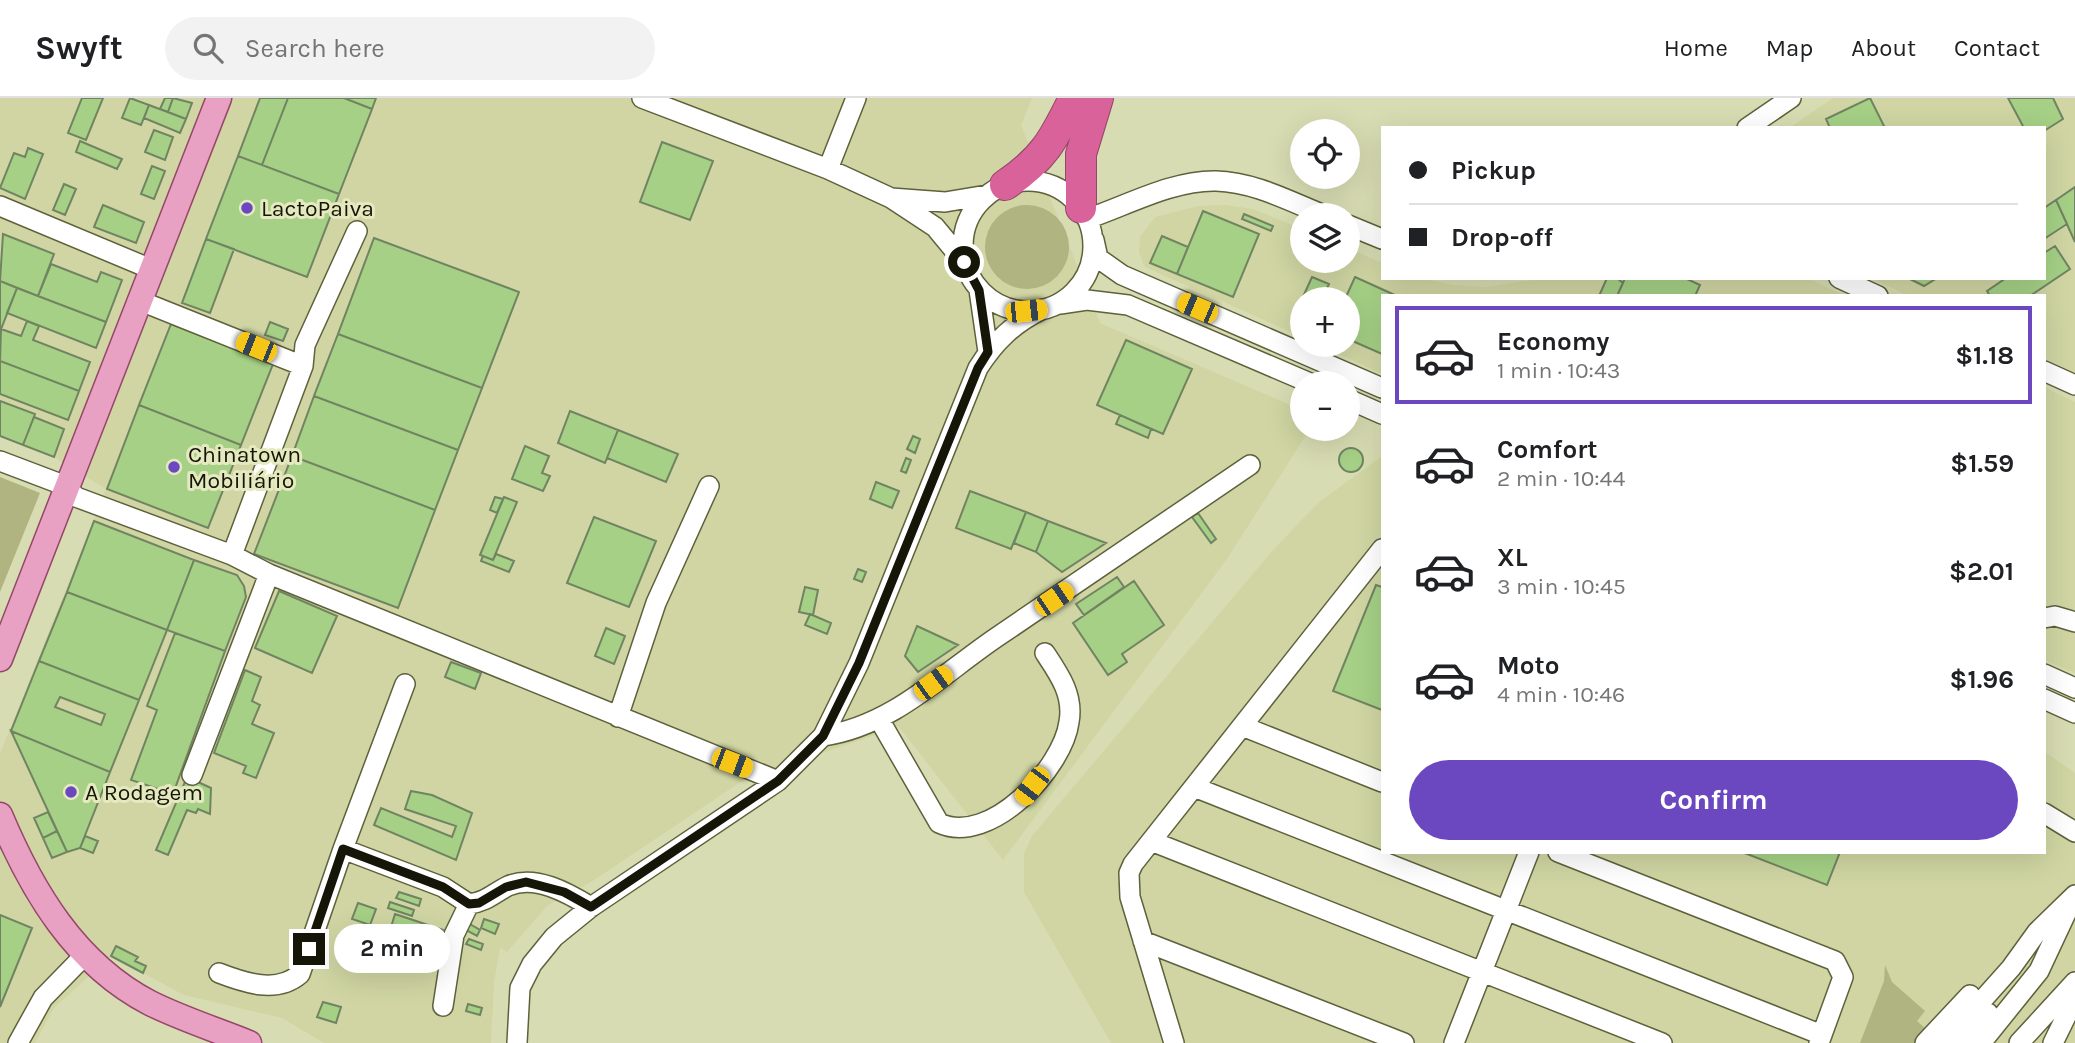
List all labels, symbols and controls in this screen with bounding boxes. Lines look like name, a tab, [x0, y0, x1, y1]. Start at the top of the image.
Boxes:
search box	[165, 17, 655, 80]
text: Swyft	[35, 29, 123, 67]
icon: search	[189, 29, 227, 67]
text: Search here	[245, 33, 385, 64]
text: Home	[1664, 34, 1728, 62]
text: Map	[1766, 34, 1813, 62]
text: About	[1851, 34, 1916, 62]
text: Contact	[1954, 34, 2040, 62]
map controls	[1290, 119, 1360, 441]
button: locate	[1290, 119, 1360, 189]
text: Pickup	[1451, 155, 1536, 186]
place label: LactoPaiva	[261, 195, 374, 222]
marker: LactoPaiva	[239, 200, 255, 216]
button: layers	[1290, 203, 1360, 273]
text: Drop-off	[1451, 222, 1553, 253]
route start	[948, 246, 980, 278]
button: +	[1290, 287, 1360, 357]
car	[1174, 290, 1221, 326]
car	[1005, 298, 1048, 324]
icon: car	[1413, 324, 1476, 387]
text: Economy	[1497, 326, 1609, 357]
car	[233, 329, 280, 365]
text: $1.18	[1955, 340, 2014, 371]
text: 1 min · 10:43	[1497, 357, 1620, 384]
button: −	[1290, 371, 1360, 441]
icon: car	[1413, 432, 1476, 495]
text: Comfort	[1497, 434, 1598, 465]
place label: Chinatown Mobiliário	[188, 441, 301, 494]
text: $1.59	[1950, 448, 2014, 479]
marker: Chinatown Mobiliário	[166, 459, 182, 475]
text: 2 min · 10:44	[1497, 465, 1625, 492]
icon: car	[1413, 540, 1476, 603]
text: XL	[1497, 542, 1528, 573]
text: $2.01	[1949, 556, 2014, 587]
text: 3 min · 10:45	[1497, 573, 1626, 600]
car	[1031, 579, 1078, 619]
icon: car	[1413, 648, 1476, 711]
text: Moto	[1497, 650, 1559, 681]
car	[910, 662, 957, 704]
text: $1.96	[1950, 664, 2014, 695]
text: 4 min · 10:46	[1497, 681, 1625, 708]
car	[709, 746, 756, 780]
button: Confirm	[1409, 760, 2018, 840]
car	[1011, 763, 1054, 809]
place label: A Rodagem	[85, 779, 203, 806]
marker: A Rodagem	[63, 784, 79, 800]
callout: 2 min	[334, 924, 449, 974]
route end	[293, 933, 325, 965]
text: 2 min	[360, 935, 424, 962]

